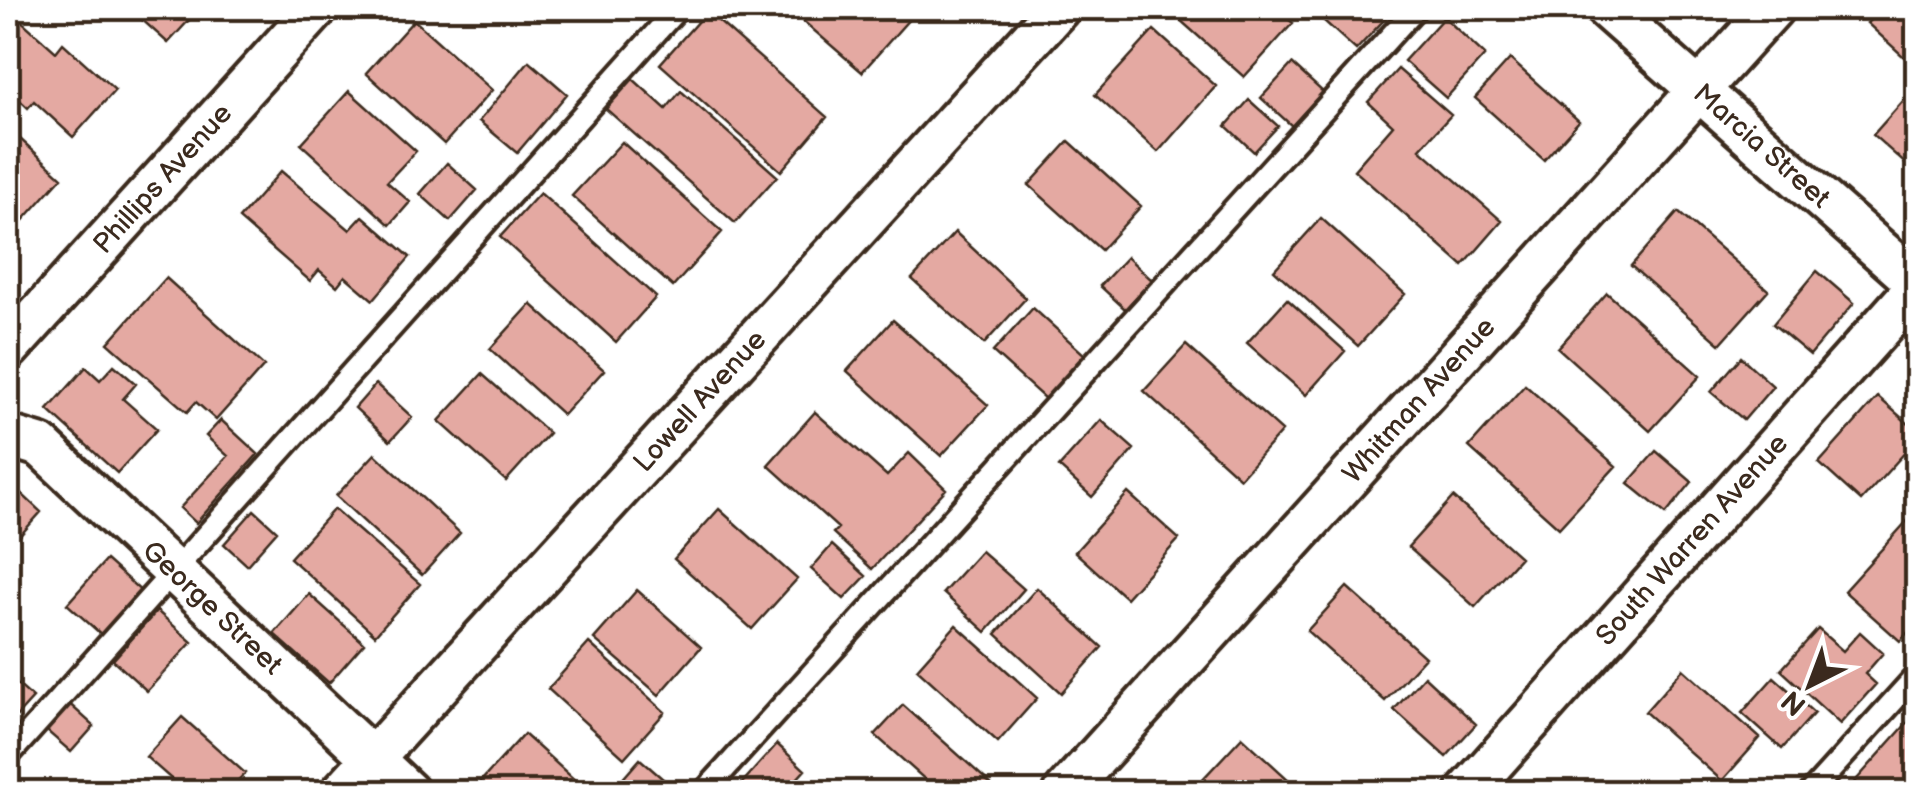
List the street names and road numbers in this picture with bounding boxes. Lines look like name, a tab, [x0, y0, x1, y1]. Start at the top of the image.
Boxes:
street label: Marcia Street	[1687, 77, 1837, 215]
street label: Phillips Avenue	[86, 97, 239, 260]
street label: Whitman Avenue	[1336, 311, 1502, 490]
street label: Lowell Avenue	[627, 323, 773, 479]
street label: South Warren Avenue	[1589, 427, 1795, 652]
street label: George Street	[136, 534, 289, 682]

